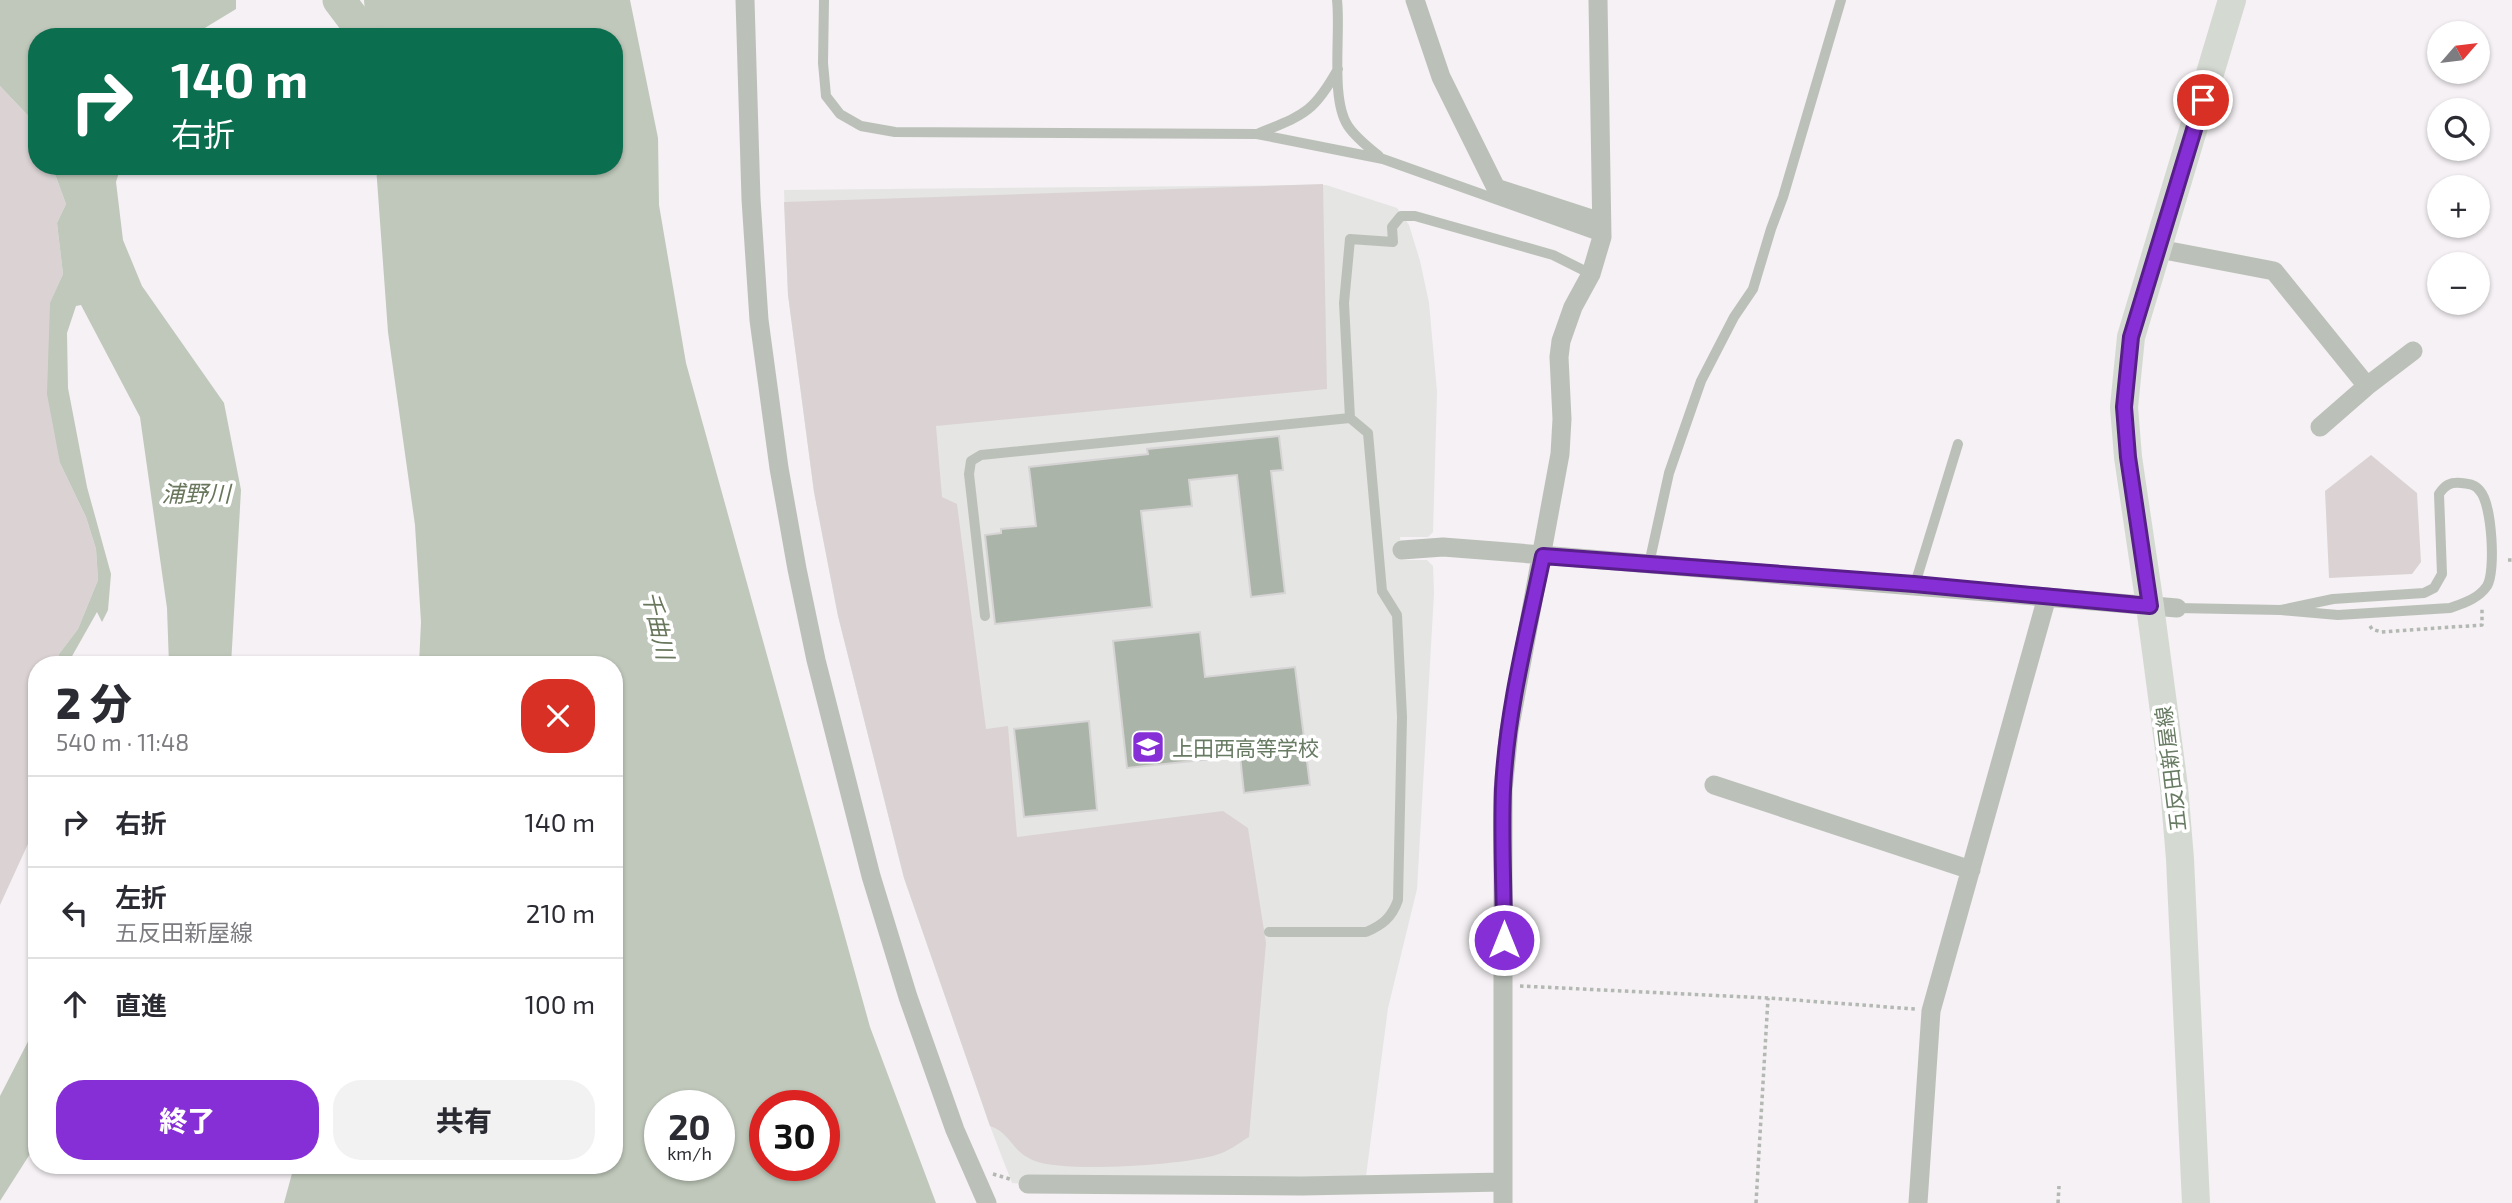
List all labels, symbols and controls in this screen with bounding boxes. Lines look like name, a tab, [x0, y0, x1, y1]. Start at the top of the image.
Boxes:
north arrow	[2427, 21, 2490, 84]
map controls	[2427, 21, 2490, 315]
text: 140 m	[171, 49, 308, 108]
icon: right	[56, 56, 147, 147]
pin	[2173, 70, 2233, 130]
icon: arrive	[2184, 81, 2222, 119]
button: search	[2427, 98, 2490, 161]
text: 右折	[171, 114, 235, 152]
button: +	[2427, 175, 2490, 238]
button: −	[2427, 252, 2490, 315]
water label: 浦野川	[162, 479, 234, 507]
water label: 千曲川	[638, 588, 681, 665]
text: 2 分	[56, 677, 132, 727]
button: close	[521, 679, 595, 753]
street label: 五反田新屋線	[2150, 705, 2190, 833]
text: 540 m · 11:48	[56, 728, 189, 756]
school or university icon: 上田西高等学校	[1129, 728, 1167, 766]
place label: 上田西高等学校	[1172, 735, 1319, 760]
icon: right	[56, 803, 94, 841]
text: 140 m	[524, 806, 595, 837]
text: 右折	[115, 807, 167, 838]
text: 左折	[115, 881, 167, 912]
icon: left	[56, 894, 94, 932]
text: 210 m	[526, 897, 595, 928]
position arrow	[1467, 903, 1541, 977]
text: 五反田新屋線	[115, 918, 253, 946]
icon: ahead	[56, 985, 94, 1023]
text: 100 m	[525, 988, 595, 1019]
text: 直進	[115, 989, 167, 1020]
button: 終了	[56, 1080, 319, 1160]
button: 共有	[333, 1080, 595, 1160]
speed limit sign: 30	[749, 1090, 840, 1181]
text: 20	[668, 1105, 711, 1147]
text: km/h	[667, 1142, 712, 1164]

